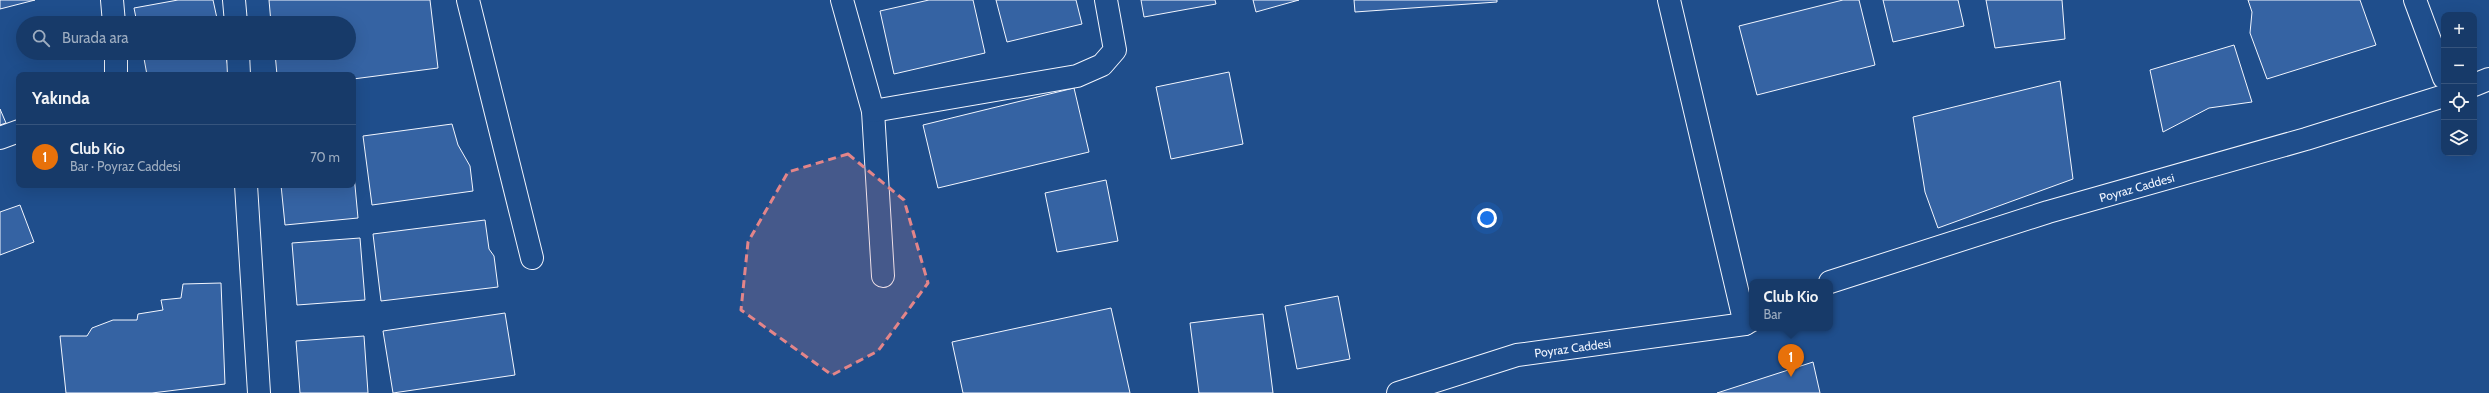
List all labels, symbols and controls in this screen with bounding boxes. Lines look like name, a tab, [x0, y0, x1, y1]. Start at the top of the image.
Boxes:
map controls	[2441, 12, 2477, 156]
button: +	[2441, 12, 2477, 48]
search box	[16, 16, 356, 60]
icon: search	[30, 27, 52, 49]
text: Burada ara	[62, 29, 129, 47]
button: −	[2441, 48, 2477, 84]
button: locate	[2441, 84, 2477, 120]
text: Yakında	[32, 88, 90, 108]
button: layers	[2441, 120, 2477, 156]
text: Club Kio	[70, 140, 125, 158]
text: 1	[43, 149, 47, 165]
text: 70 m	[310, 149, 340, 165]
text: Bar · Poyraz Caddesi	[70, 158, 181, 174]
street label: Poyraz Caddesi	[2097, 169, 2176, 205]
your location	[1477, 208, 1497, 228]
popup	[1749, 279, 1833, 331]
text: Club Kio	[1764, 288, 1818, 306]
text: Bar	[1764, 306, 1782, 322]
street label: Poyraz Caddesi	[1533, 335, 1612, 360]
pin: 1	[1778, 344, 1804, 377]

